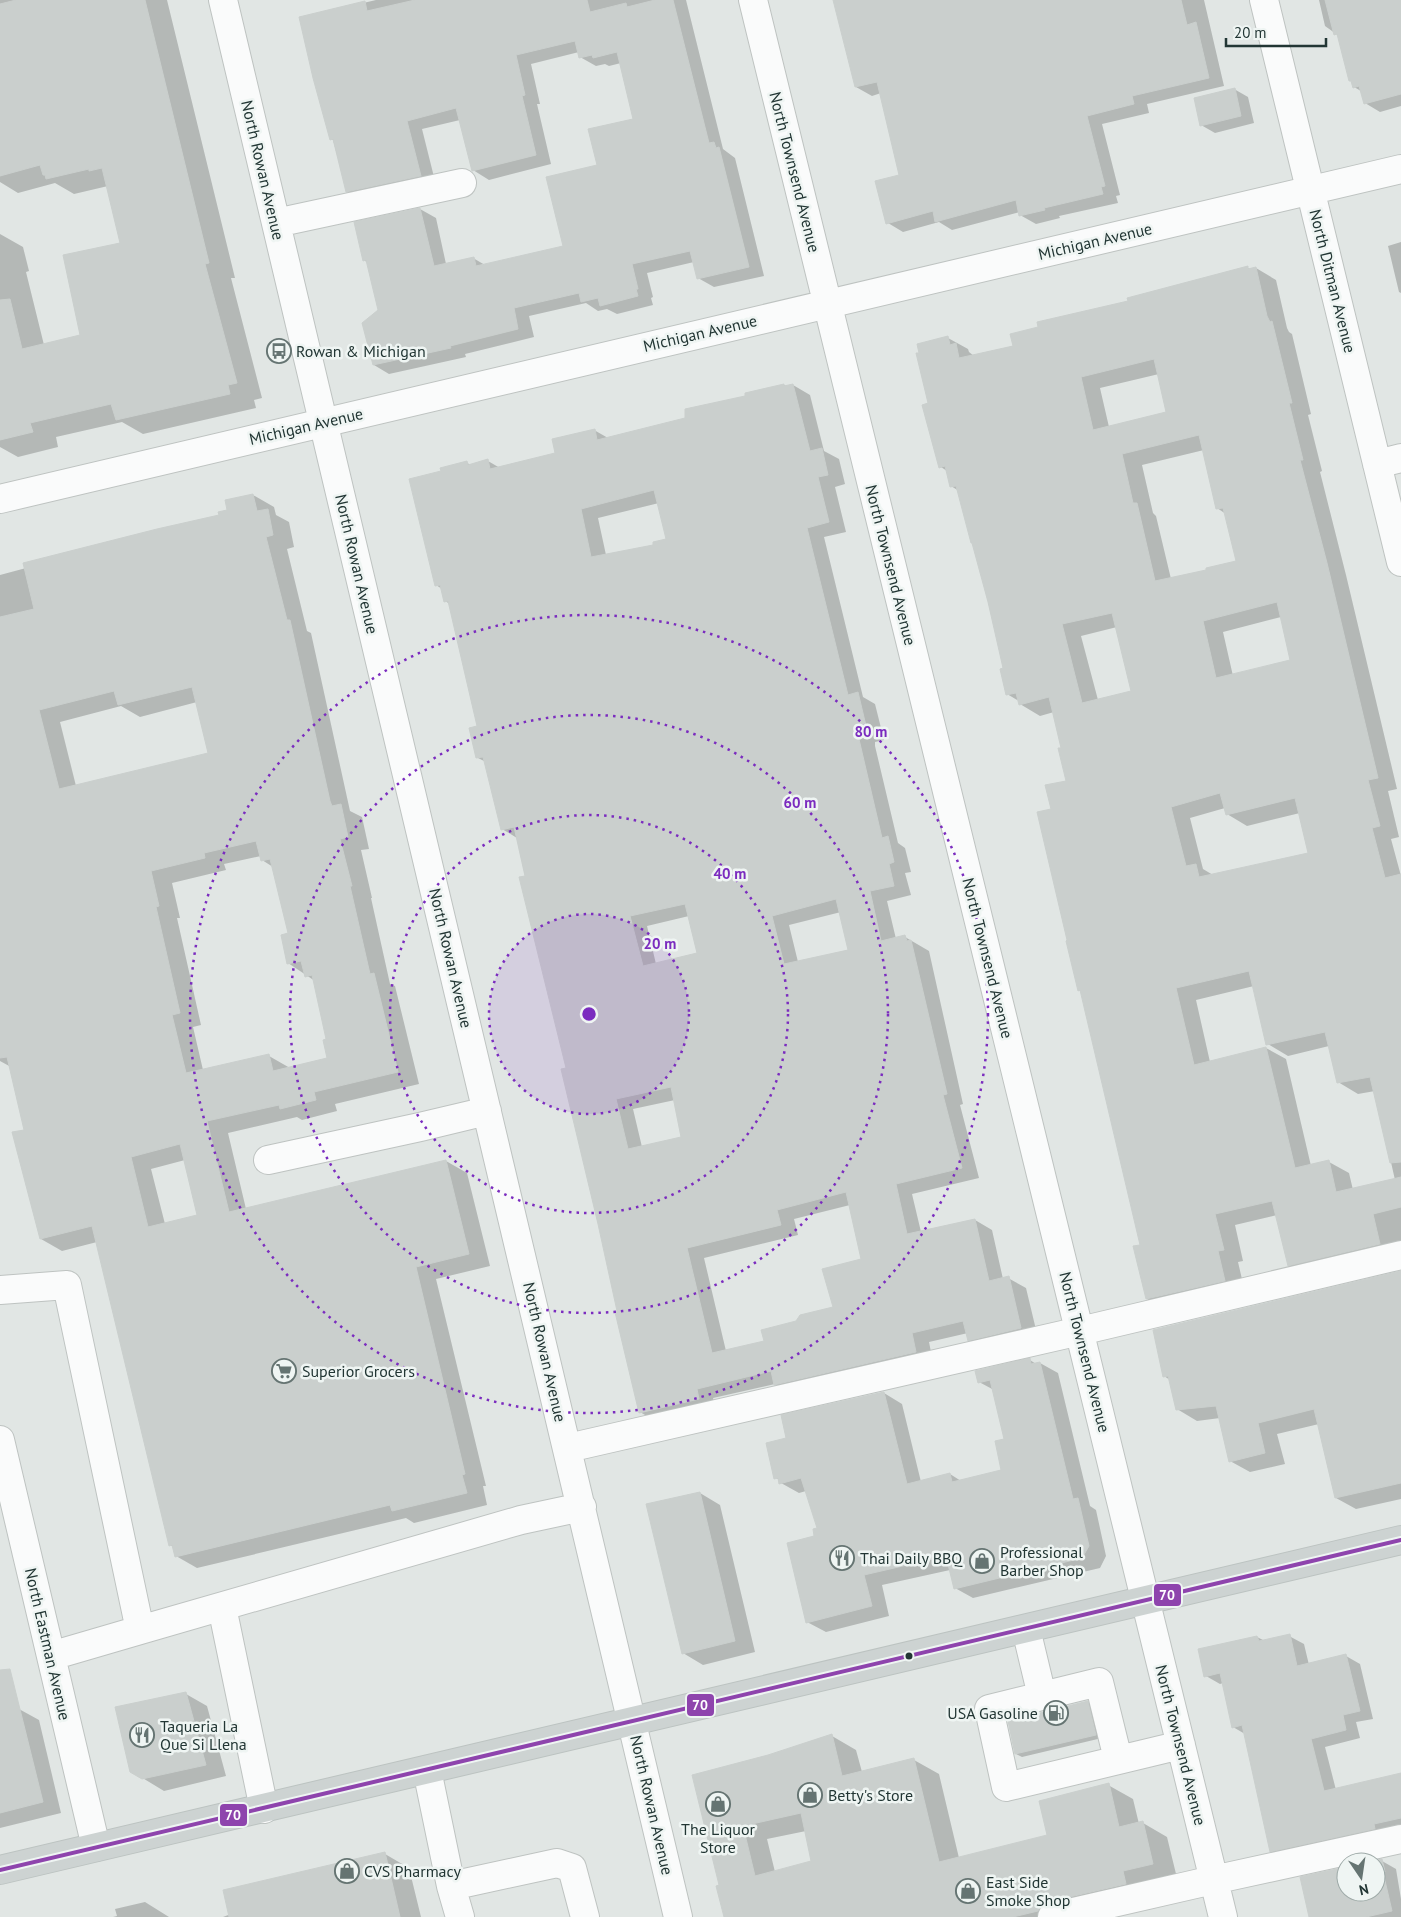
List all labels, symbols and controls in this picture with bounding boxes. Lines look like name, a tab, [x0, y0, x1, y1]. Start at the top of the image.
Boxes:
scale bar	[1226, 15, 1326, 47]
text: 20 m	[1234, 23, 1267, 42]
street label: North Townsend Avenue	[765, 90, 825, 254]
street label: North Rowan Avenue	[237, 98, 289, 242]
street label: North Ditman Avenue	[1305, 207, 1361, 355]
street label: Michigan Avenue	[1036, 218, 1154, 264]
street label: Michigan Avenue	[641, 310, 759, 356]
bus stop icon: Rowan & Michigan	[266, 338, 292, 364]
place label: Rowan & Michigan	[296, 341, 426, 361]
street label: Michigan Avenue	[247, 403, 365, 449]
street label: North Townsend Avenue	[861, 483, 921, 647]
street label: North Rowan Avenue	[331, 492, 383, 636]
text: 80 m	[855, 722, 887, 741]
text: 60 m	[784, 793, 816, 812]
text: 40 m	[714, 864, 746, 883]
street label: North Townsend Avenue	[958, 876, 1018, 1040]
street label: North Rowan Avenue	[425, 886, 477, 1030]
text: 20 m	[644, 934, 676, 953]
centre of rings	[580, 1005, 598, 1023]
street label: North Townsend Avenue	[1055, 1270, 1115, 1434]
street label: North Rowan Avenue	[519, 1280, 571, 1424]
supermarket icon: Superior Grocers	[271, 1358, 297, 1384]
place label: Superior Grocers	[302, 1361, 415, 1381]
place label: Professional Barber Shop	[1000, 1542, 1084, 1580]
restaurant icon: Thai Daily BBQ	[829, 1545, 855, 1571]
place label: Thai Daily BBQ	[860, 1548, 963, 1568]
shop icon: Professional Barber Shop	[969, 1548, 995, 1574]
street label: North Eastman Avenue	[21, 1566, 75, 1722]
line badge: 70	[1153, 1583, 1182, 1607]
text: 70	[1159, 1586, 1175, 1604]
unlabelled marker	[904, 1651, 914, 1661]
street label: North Townsend Avenue	[1151, 1663, 1211, 1827]
line badge: 70	[686, 1693, 715, 1717]
text: 70	[692, 1696, 708, 1714]
fuel station icon: USA Gasoline	[1043, 1700, 1069, 1726]
place label: USA Gasoline	[947, 1703, 1038, 1723]
place label: Taqueria La Que Si Llena	[160, 1716, 247, 1754]
restaurant icon: Taqueria La Que Si Llena	[129, 1722, 155, 1748]
street label: North Rowan Avenue	[626, 1733, 678, 1877]
shop icon: Betty's Store	[797, 1782, 823, 1808]
place label: Betty's Store	[828, 1785, 913, 1805]
shop icon: The Liquor Store	[705, 1791, 731, 1817]
line badge: 70	[219, 1803, 248, 1827]
text: 70	[225, 1806, 241, 1824]
place label: The Liquor Store	[681, 1819, 755, 1857]
north arrow	[1336, 1852, 1386, 1902]
shop icon: CVS Pharmacy	[334, 1858, 360, 1884]
place label: CVS Pharmacy	[364, 1861, 462, 1881]
place label: East Side Smoke Shop	[986, 1872, 1070, 1910]
shop icon: East Side Smoke Shop	[955, 1878, 981, 1904]
text: N	[1357, 1880, 1370, 1899]

